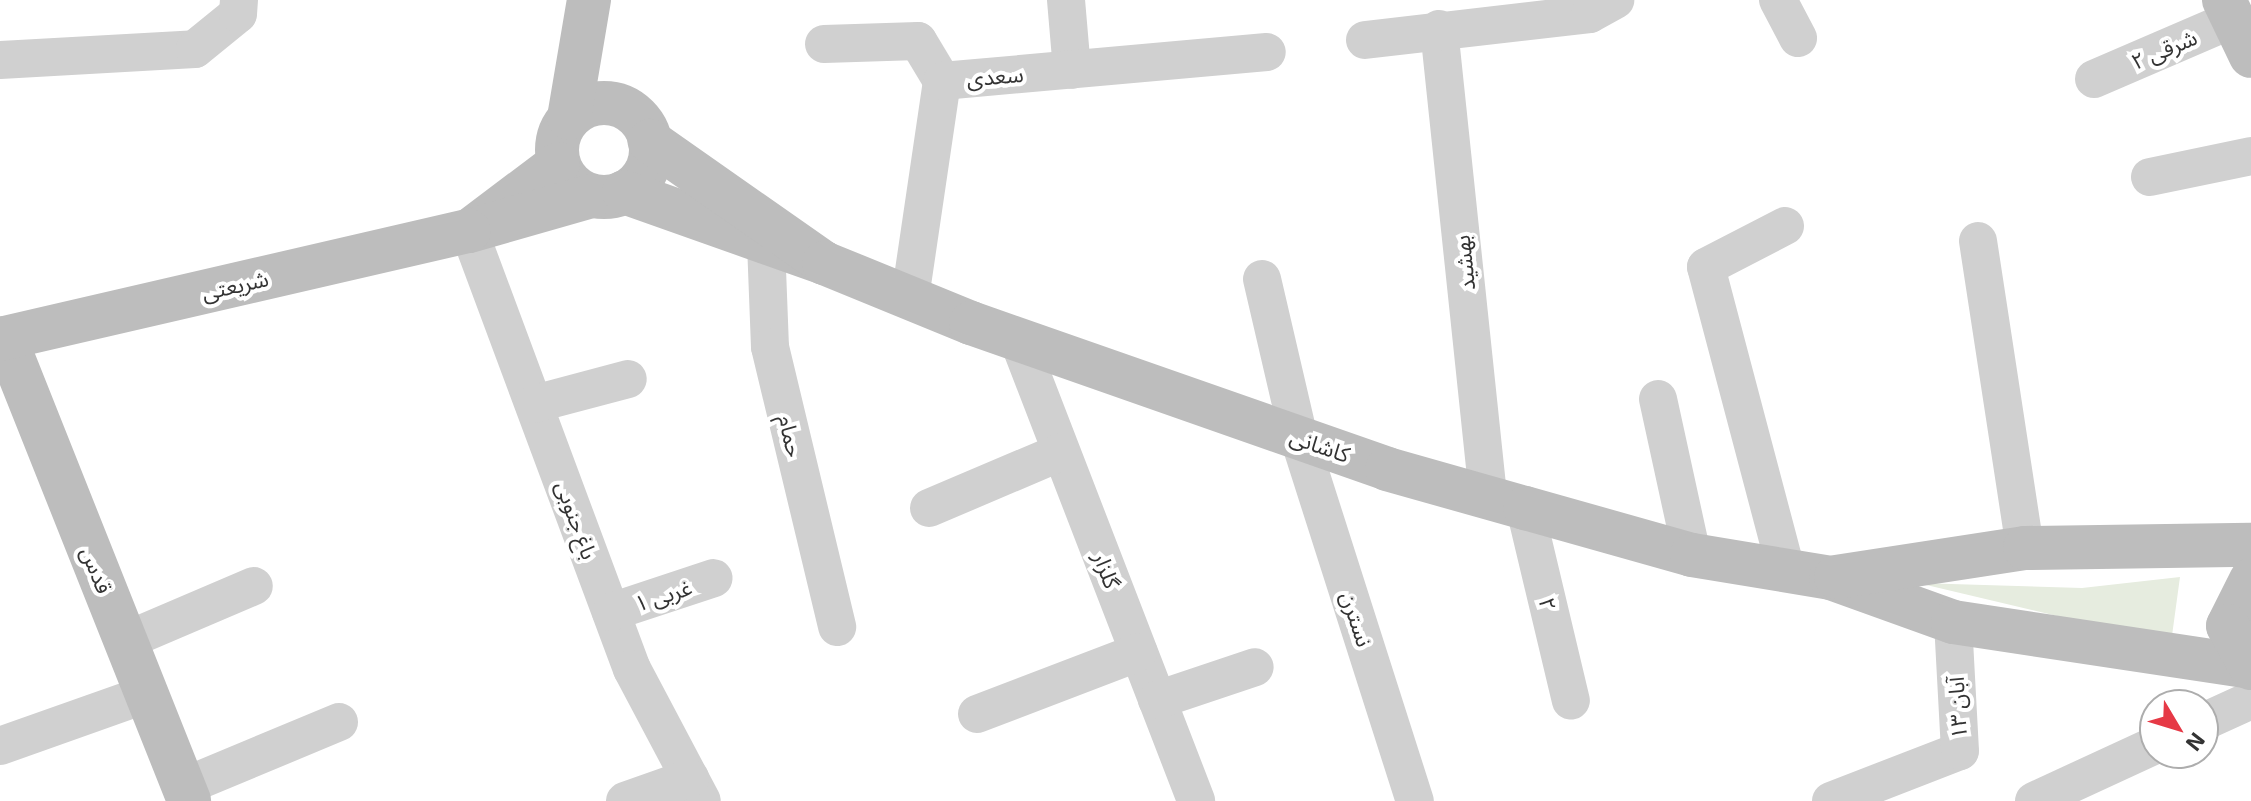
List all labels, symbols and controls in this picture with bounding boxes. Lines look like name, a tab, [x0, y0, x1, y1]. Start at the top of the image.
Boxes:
street label: ۲ شرقی	[2127, 23, 2201, 75]
street label: سعدی	[965, 60, 1025, 92]
street label: بهشید	[1448, 234, 1480, 292]
street label: شریعتی	[199, 265, 271, 305]
street label: حمام	[773, 412, 809, 460]
street label: کاشانی	[1287, 423, 1353, 467]
street label: باغ جنوبی	[551, 477, 603, 563]
street label: قدس	[76, 543, 118, 597]
street label: گلزار	[1088, 548, 1126, 592]
street label: ۱ غربی	[631, 573, 695, 617]
street label: نسترن	[1336, 588, 1378, 650]
street label: ۲	[1534, 595, 1562, 613]
street label: ۱۳ آبان	[1942, 676, 1972, 740]
north arrow	[2139, 689, 2219, 769]
text: N	[2181, 728, 2211, 757]

